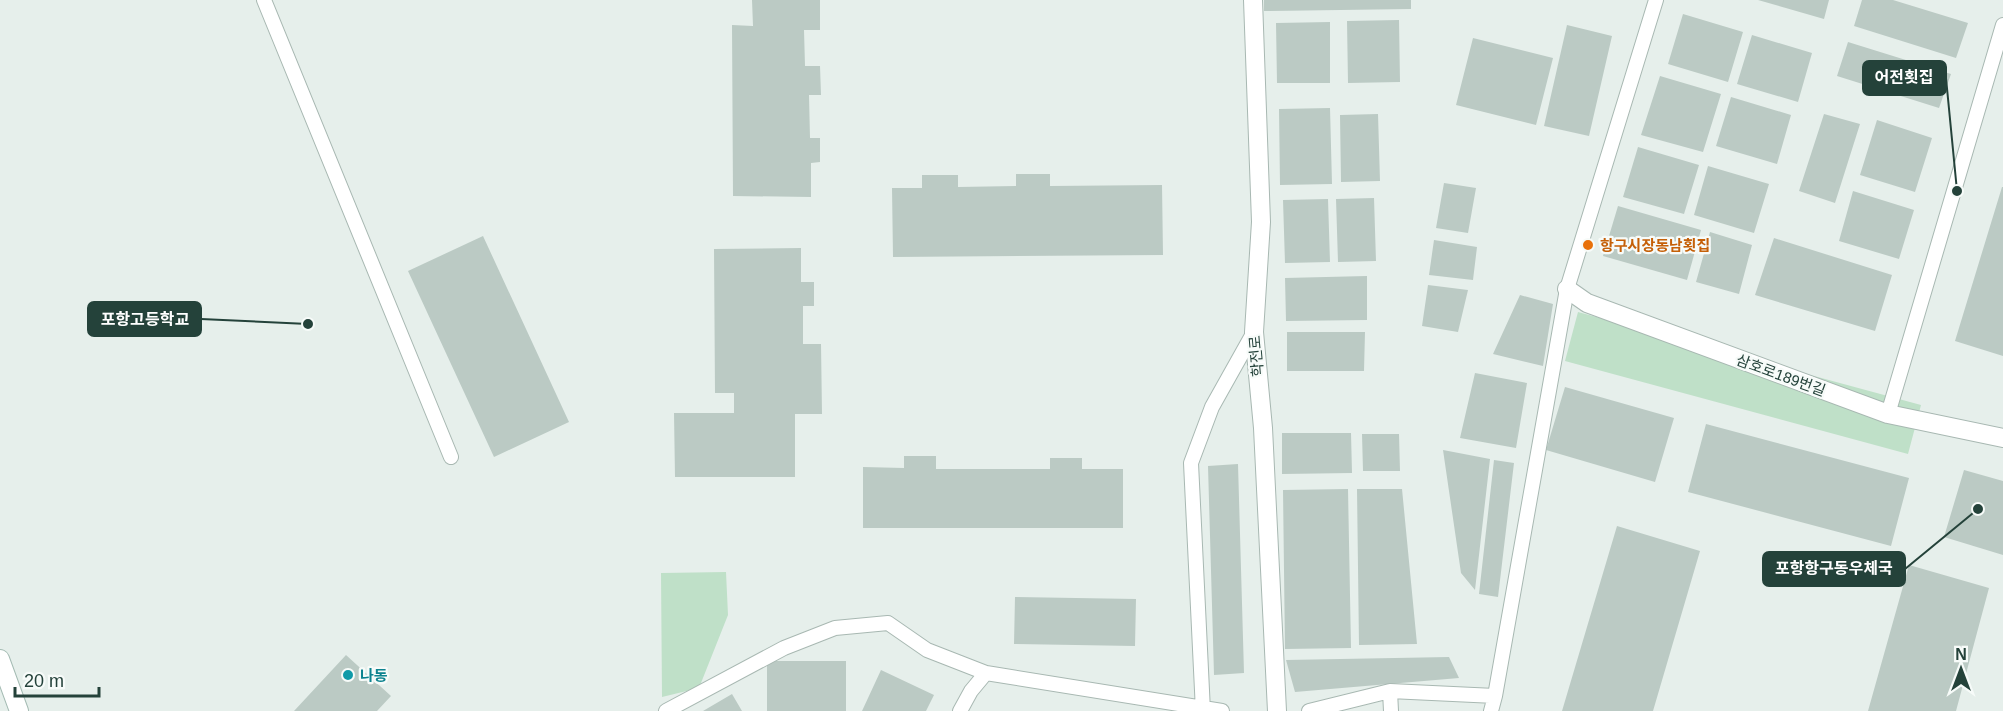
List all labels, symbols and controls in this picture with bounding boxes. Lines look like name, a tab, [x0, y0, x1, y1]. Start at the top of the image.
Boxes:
callout: 어전횟집	[1863, 61, 1946, 95]
text: 어전횟집	[1875, 68, 1933, 86]
place label: 항구시장동남횟집	[1600, 237, 1710, 254]
marker: 항구시장동남횟집	[1581, 238, 1595, 252]
callout: 포항고등학교	[88, 302, 201, 336]
text: 포항고등학교	[101, 310, 189, 328]
street label: 학전로	[1246, 335, 1266, 377]
street label: 삼호로189번길	[1734, 351, 1828, 399]
callout: 포항항구동우체국	[1763, 552, 1905, 586]
text: 포항항구동우체국	[1775, 559, 1893, 577]
north arrow	[1931, 639, 1991, 699]
text: N	[1955, 646, 1967, 663]
scale bar	[15, 660, 99, 698]
place label: 나동	[360, 667, 388, 684]
marker: 나동	[341, 668, 355, 682]
text: 20 m	[24, 671, 64, 691]

